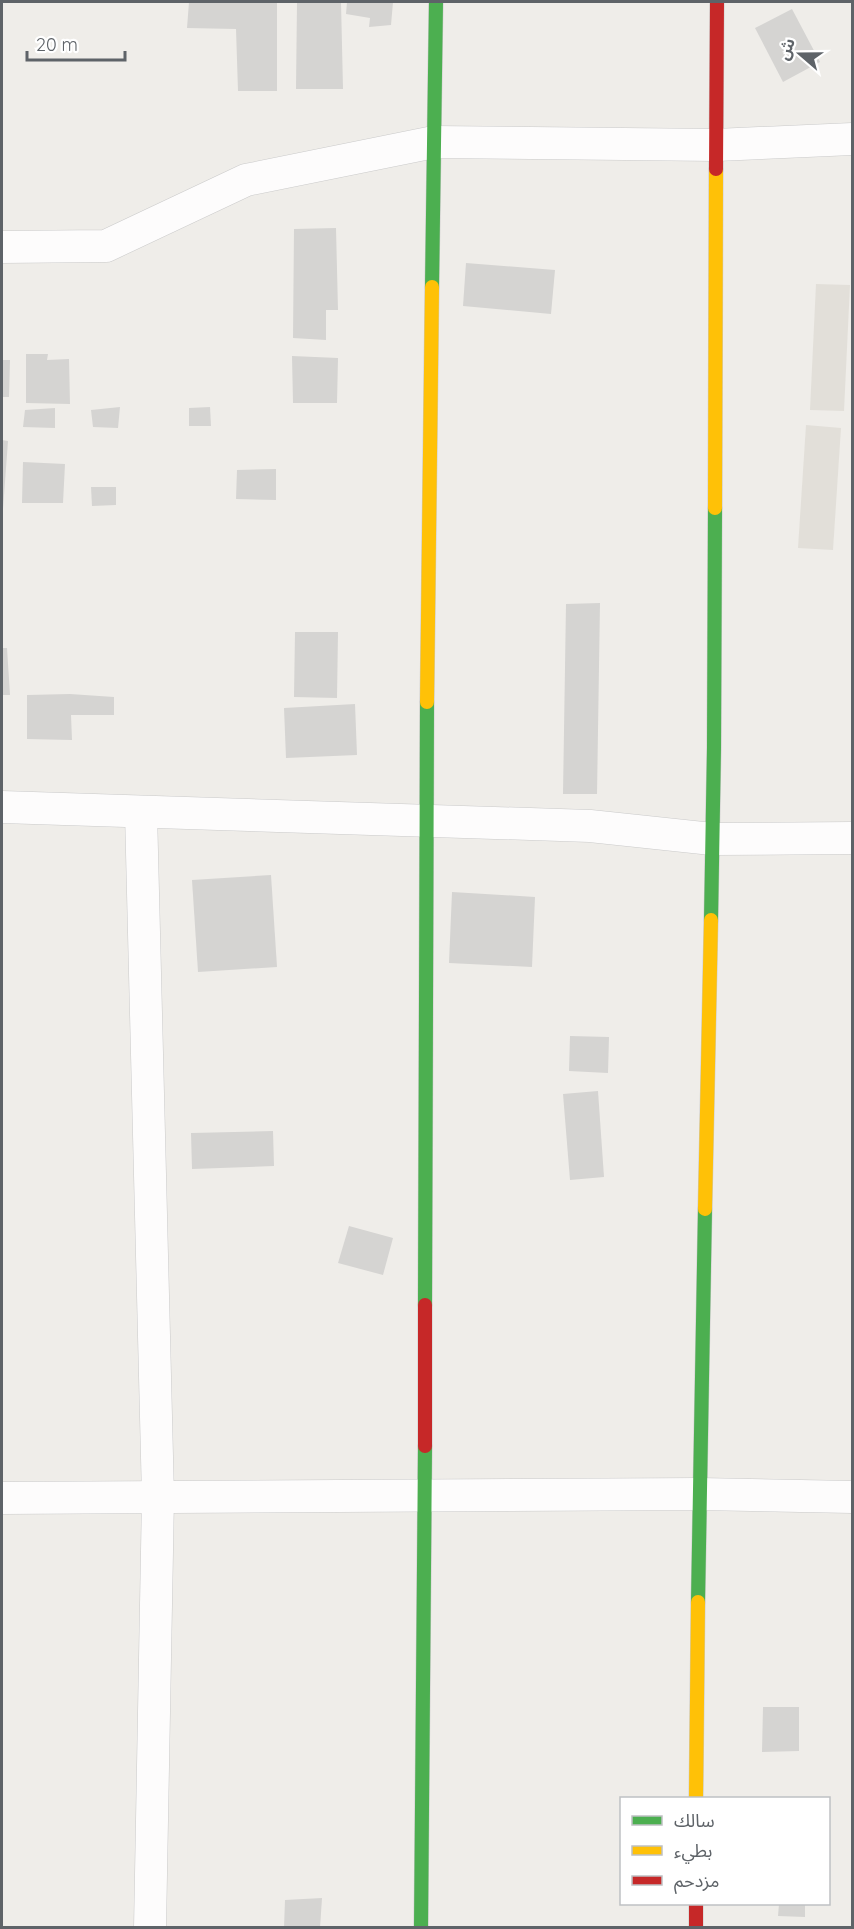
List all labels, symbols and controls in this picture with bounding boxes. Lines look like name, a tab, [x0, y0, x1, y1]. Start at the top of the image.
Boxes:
scale bar	[27, 24, 124, 62]
north arrow	[770, 24, 830, 84]
text: 20 m	[36, 33, 78, 56]
text: ش	[773, 35, 799, 63]
legend	[620, 1797, 830, 1905]
text: سالك	[674, 1809, 715, 1832]
text: بطيء	[674, 1839, 712, 1864]
text: مزدحم	[674, 1869, 719, 1894]

